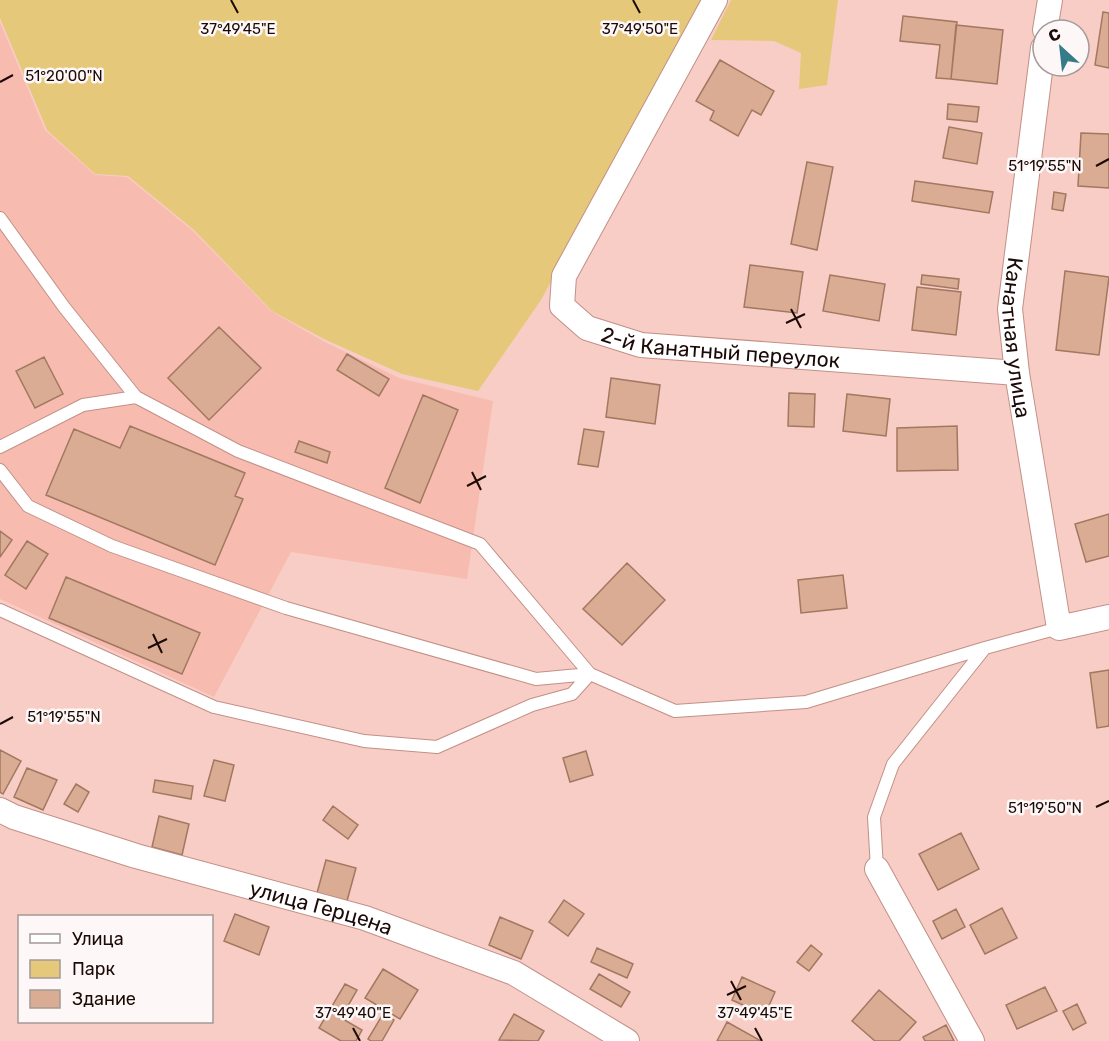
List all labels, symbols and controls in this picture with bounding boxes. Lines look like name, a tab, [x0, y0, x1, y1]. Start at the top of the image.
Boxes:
north arrow	[1031, 18, 1091, 78]
text: 37°49'45"E	[200, 20, 276, 38]
text: 37°49'50"E	[602, 20, 678, 38]
text: С	[1045, 24, 1064, 46]
text: 51°20'00"N	[25, 67, 103, 85]
text: 51°19'55"N	[1008, 157, 1082, 175]
street label: Канатная улица	[997, 256, 1037, 420]
street label: 2-й Канатный переулок	[598, 321, 841, 372]
text: 51°19'55"N	[27, 708, 101, 726]
text: 51°19'50"N	[1008, 799, 1082, 817]
street label: улица Герцена	[247, 875, 396, 940]
legend	[18, 915, 213, 1023]
text: Улица	[72, 928, 124, 950]
text: Парк	[72, 958, 116, 980]
text: Здание	[72, 988, 136, 1010]
text: 37°49'40"E	[315, 1004, 391, 1022]
text: 37°49'45"E	[717, 1004, 793, 1022]

